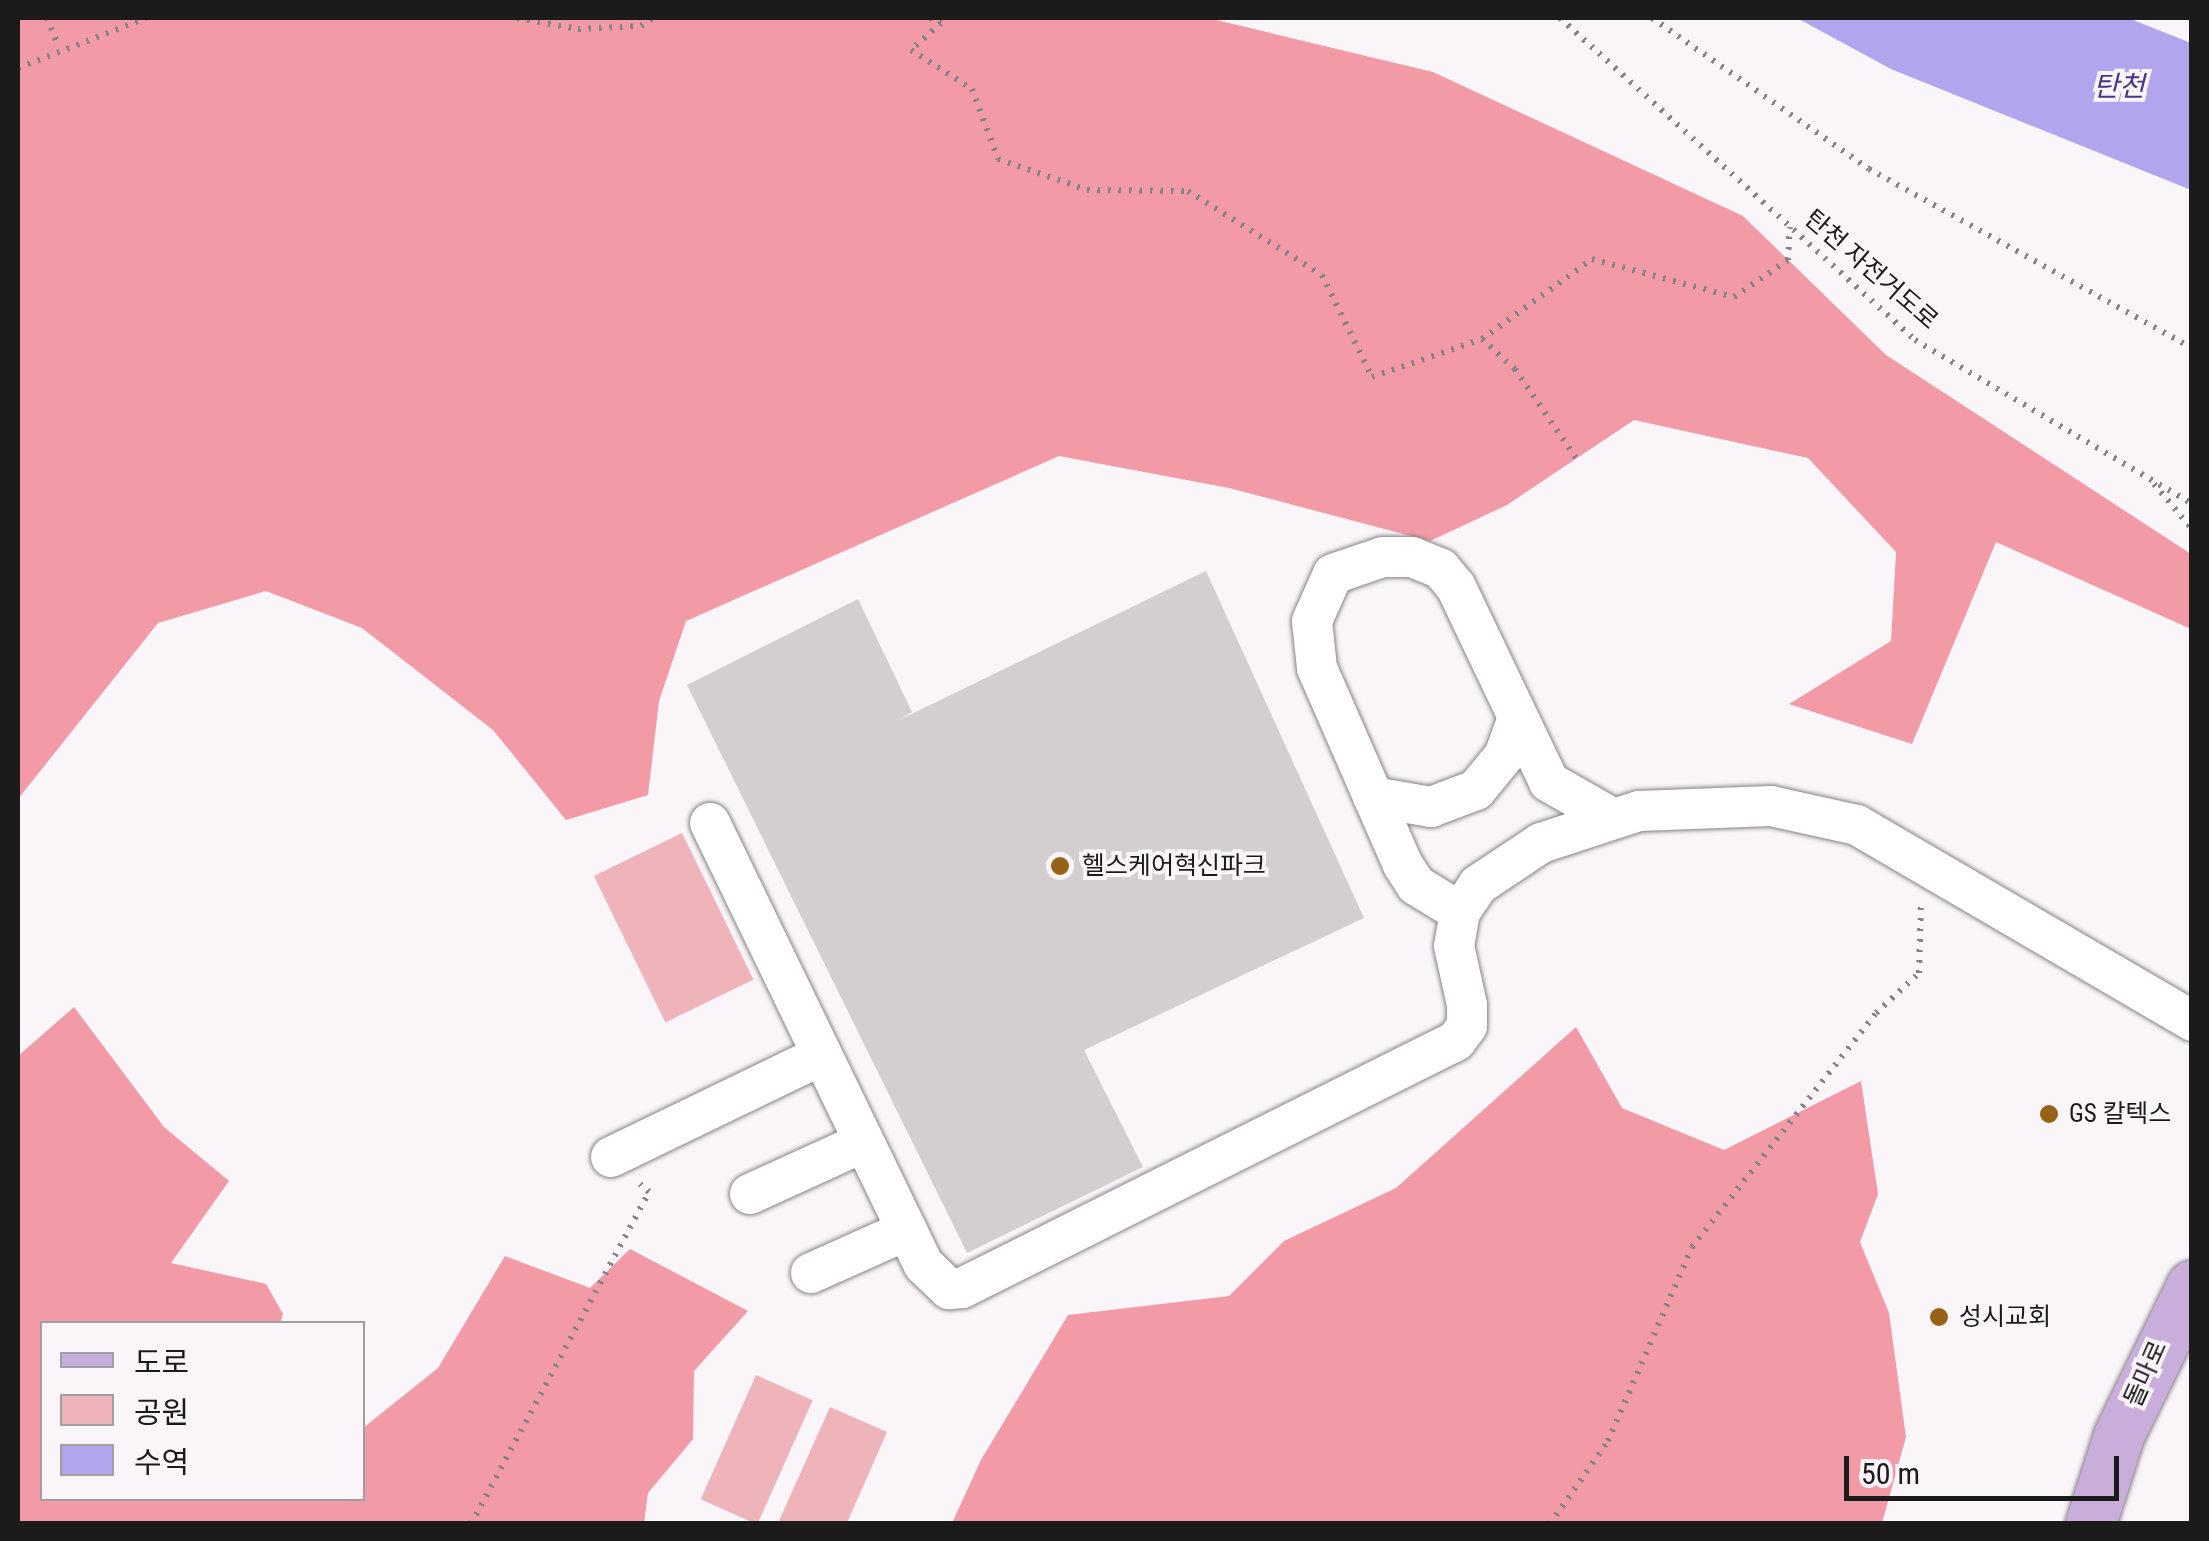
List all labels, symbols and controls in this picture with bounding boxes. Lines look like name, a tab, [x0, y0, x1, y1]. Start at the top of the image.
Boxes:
water label: 탄천	[2093, 70, 2145, 104]
street label: 탄천 자전거도로	[1798, 204, 1944, 336]
place label: 헬스케어혁신파크	[1082, 851, 1266, 881]
marker: 헬스케어혁신파크	[1047, 853, 1073, 879]
place label: GS 칼텍스	[2069, 1099, 2171, 1129]
marker: GS 칼텍스	[2038, 1103, 2060, 1125]
place label: 성시교회	[1959, 1302, 2051, 1332]
marker: 성시교회	[1928, 1306, 1950, 1328]
legend	[40, 1321, 365, 1501]
street label: 돌마로	[2118, 1336, 2174, 1412]
text: 도로	[134, 1345, 189, 1380]
text: 공원	[134, 1395, 189, 1430]
scale bar	[1849, 1436, 2124, 1498]
text: 수역	[134, 1445, 189, 1480]
text: 50 m	[1861, 1456, 1920, 1491]

